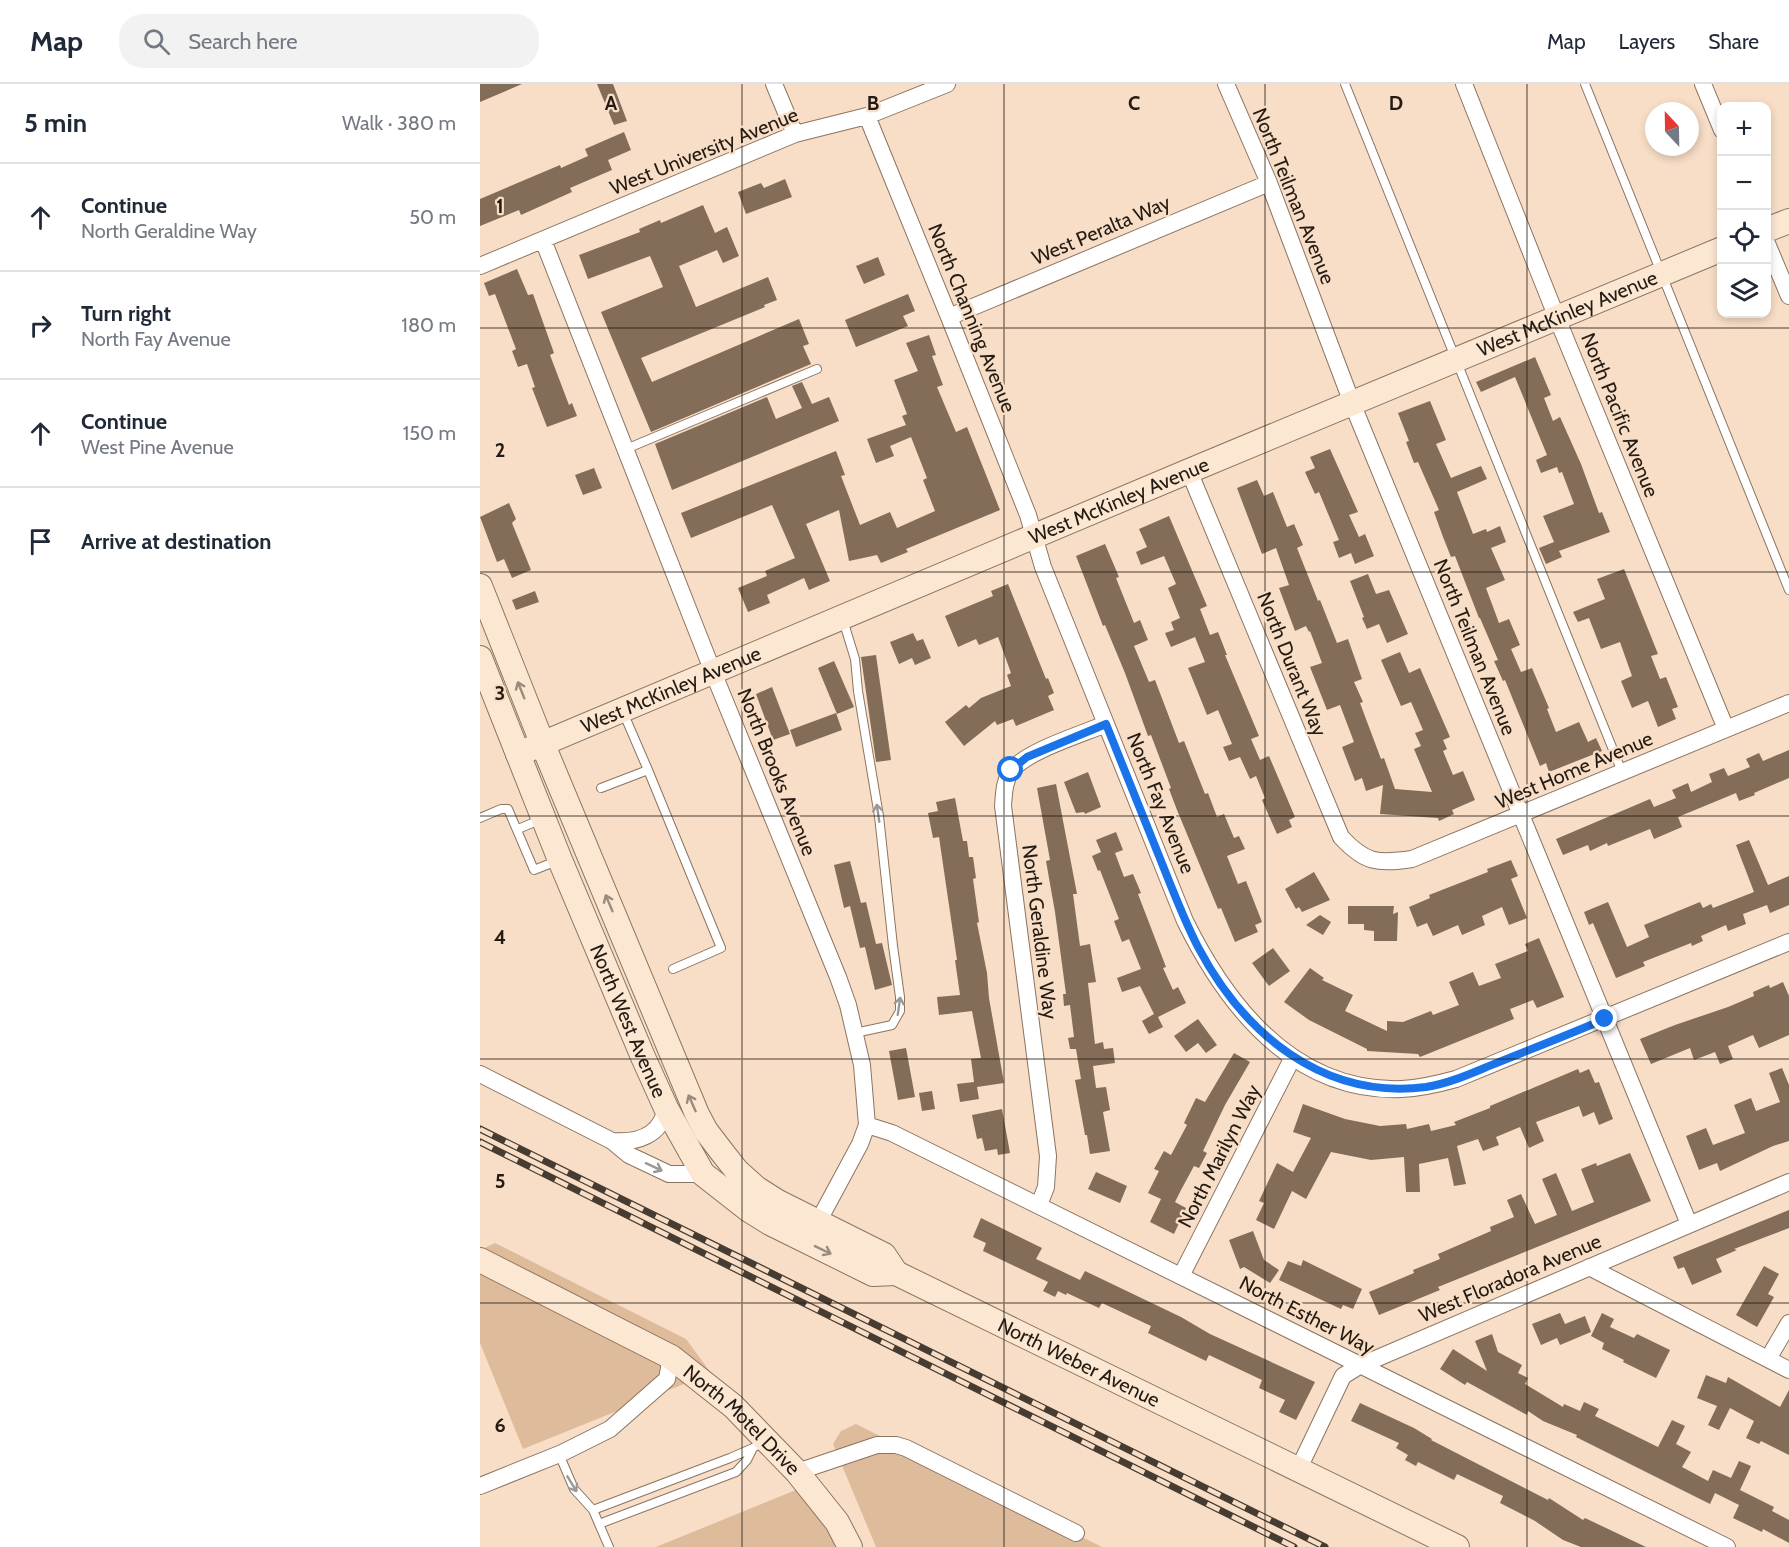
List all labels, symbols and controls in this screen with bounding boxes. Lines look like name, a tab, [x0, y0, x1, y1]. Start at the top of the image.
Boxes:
search box	[119, 14, 539, 68]
text: Map	[30, 24, 83, 58]
icon: search	[140, 25, 173, 58]
text: Search here	[188, 28, 297, 55]
text: Map	[1547, 29, 1586, 54]
text: Layers	[1619, 29, 1675, 54]
text: Share	[1708, 29, 1759, 54]
text: B	[867, 91, 879, 115]
text: C	[1128, 91, 1140, 115]
text: D	[1389, 91, 1403, 115]
street label: West University Avenue	[606, 102, 802, 200]
north arrow	[1645, 102, 1699, 156]
map controls	[1717, 102, 1771, 318]
button: +	[1717, 102, 1771, 156]
street label: North Teilman Avenue	[1248, 104, 1340, 288]
text: 5 min	[24, 107, 87, 139]
text: Walk · 380 m	[342, 111, 456, 135]
button: −	[1717, 156, 1771, 210]
street label: West Peralta Way	[1028, 190, 1174, 270]
text: Continue	[81, 192, 167, 219]
text: 1	[496, 194, 504, 218]
icon: ahead	[24, 201, 57, 234]
text: 50 m	[409, 205, 456, 229]
button: locate	[1717, 210, 1771, 264]
text: North Geraldine Way	[81, 219, 257, 243]
street label: North Channing Avenue	[923, 220, 1021, 416]
button: layers	[1717, 264, 1771, 318]
street label: West McKinley Avenue	[1474, 265, 1661, 362]
text: Turn right	[81, 300, 171, 327]
icon: right	[24, 309, 57, 342]
text: 180 m	[401, 313, 456, 337]
text: North Fay Avenue	[81, 327, 231, 351]
street label: North Pacific Avenue	[1576, 329, 1664, 501]
text: Continue	[81, 408, 167, 435]
icon: ahead	[24, 417, 57, 450]
text: 150 m	[403, 421, 456, 445]
text: West Pine Avenue	[81, 435, 234, 459]
text: 2	[495, 438, 505, 462]
street label: West McKinley Avenue	[1025, 452, 1212, 549]
icon: arrive	[24, 525, 57, 558]
text: Arrive at destination	[81, 528, 271, 555]
street label: North Teilman Avenue	[1429, 555, 1521, 739]
street label: North Durant Way	[1252, 588, 1332, 740]
street label: West McKinley Avenue	[577, 641, 764, 738]
text: 3	[495, 681, 505, 705]
one-way arrow	[515, 681, 526, 700]
street label: North Brooks Avenue	[732, 685, 822, 859]
street label: West Home Avenue	[1492, 726, 1656, 814]
street label: North Fay Avenue	[1122, 729, 1200, 877]
route start	[997, 756, 1023, 782]
one-way arrow	[872, 803, 883, 823]
street label: North Geraldine Way	[1017, 843, 1063, 1021]
one-way arrow	[603, 894, 614, 913]
text: 4	[494, 925, 506, 949]
street label: North West Avenue	[585, 941, 672, 1101]
one-way arrow	[893, 997, 904, 1016]
route end	[1591, 1005, 1617, 1031]
street label: North Marilyn Way	[1173, 1080, 1265, 1232]
one-way arrow	[686, 1094, 697, 1112]
one-way arrow	[645, 1161, 663, 1173]
text: 5	[495, 1169, 505, 1193]
street label: West Floradora Avenue	[1415, 1229, 1605, 1327]
one-way arrow	[813, 1244, 831, 1256]
street label: North Esther Way	[1235, 1271, 1379, 1359]
street label: North Weber Avenue	[994, 1313, 1164, 1412]
street label: North Motel Drive	[679, 1359, 805, 1480]
text: 6	[494, 1413, 506, 1437]
one-way arrow	[566, 1476, 579, 1493]

